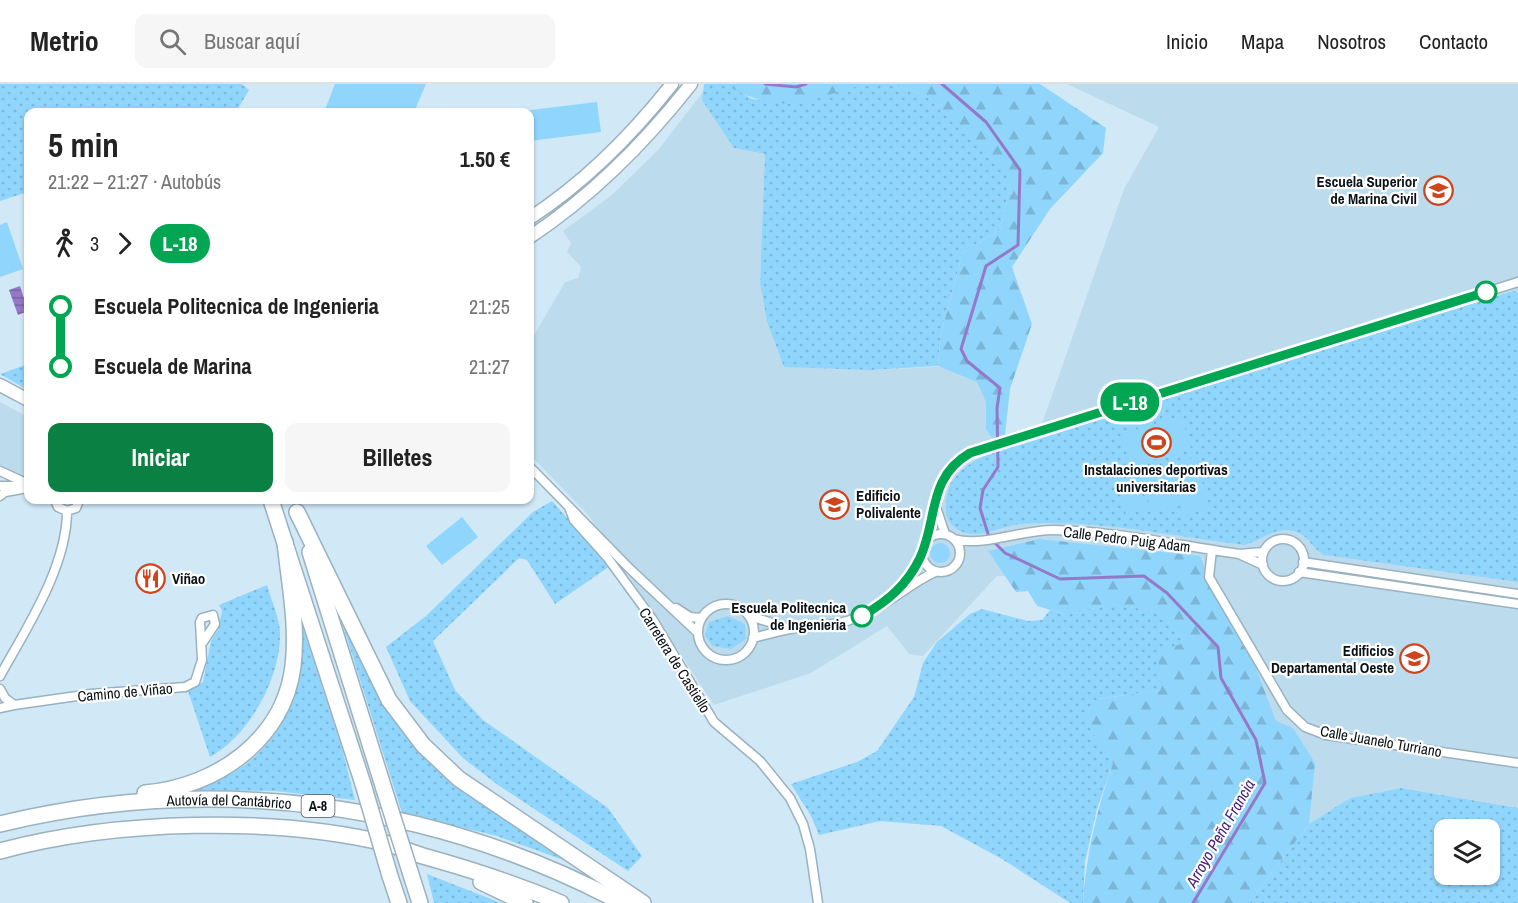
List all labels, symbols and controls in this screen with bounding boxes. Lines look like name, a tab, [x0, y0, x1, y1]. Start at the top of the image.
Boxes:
search box	[135, 14, 555, 68]
text: Metrio	[30, 22, 99, 60]
icon: search	[156, 25, 189, 58]
text: Buscar aquí	[204, 26, 300, 56]
text: Inicio	[1166, 27, 1208, 56]
text: Mapa	[1241, 27, 1284, 56]
text: Nosotros	[1317, 27, 1386, 56]
text: Contacto	[1419, 27, 1488, 56]
text: 5 min	[48, 123, 119, 167]
text: 1.50 €	[460, 144, 510, 174]
text: 21:22 – 21:27 · Autobús	[48, 168, 221, 195]
place label: Escuela Superior de Marina Civil	[1316, 171, 1417, 209]
school or university icon: Escuela Superior de Marina Civil	[1422, 174, 1454, 206]
icon: walk	[48, 227, 81, 260]
icon: forward	[108, 227, 141, 260]
text: L-18	[162, 229, 198, 258]
text: 3	[90, 230, 99, 257]
unlabelled marker	[1475, 281, 1497, 303]
text: Escuela Politecnica de Ingenieria	[94, 291, 379, 321]
text: 21:25	[469, 293, 510, 320]
text: Escuela de Marina	[94, 351, 251, 381]
text: 21:27	[469, 353, 510, 380]
line badge: L-18	[1088, 382, 1172, 422]
text: L-18	[1112, 388, 1148, 417]
button: Iniciar	[48, 423, 273, 492]
button: Billetes	[285, 423, 510, 492]
sports icon: Instalaciones deportivas universitarias	[1140, 426, 1172, 458]
place label: Instalaciones deportivas universitarias	[1084, 459, 1228, 497]
place label: Edificio Polivalente	[856, 485, 921, 523]
school or university icon: Edificio Polivalente	[819, 488, 851, 520]
street label: Calle Pedro Puig Adam	[1062, 521, 1192, 557]
restaurant icon: Viñao	[135, 562, 167, 594]
place label: Viñao	[172, 568, 205, 589]
place label: Escuela Politecnica de Ingenieria	[731, 597, 846, 635]
street label: Carretera de Castiello	[634, 603, 716, 717]
marker: Escuela Politecnica de Ingenieria	[851, 605, 873, 627]
place label: Edificios Departamental Oeste	[1271, 640, 1394, 678]
school or university icon: Edificios Departamental Oeste	[1399, 643, 1431, 675]
street label: Camino de Viñao	[77, 677, 174, 707]
street label: Calle Juanelo Turriano	[1319, 720, 1444, 762]
water label: Arroyo Peña Francia	[1180, 775, 1260, 892]
street label: Autovía del Cantábrico	[165, 789, 293, 814]
road number: A-8	[302, 795, 334, 817]
map controls	[1434, 819, 1500, 885]
button: layers	[1434, 819, 1500, 885]

